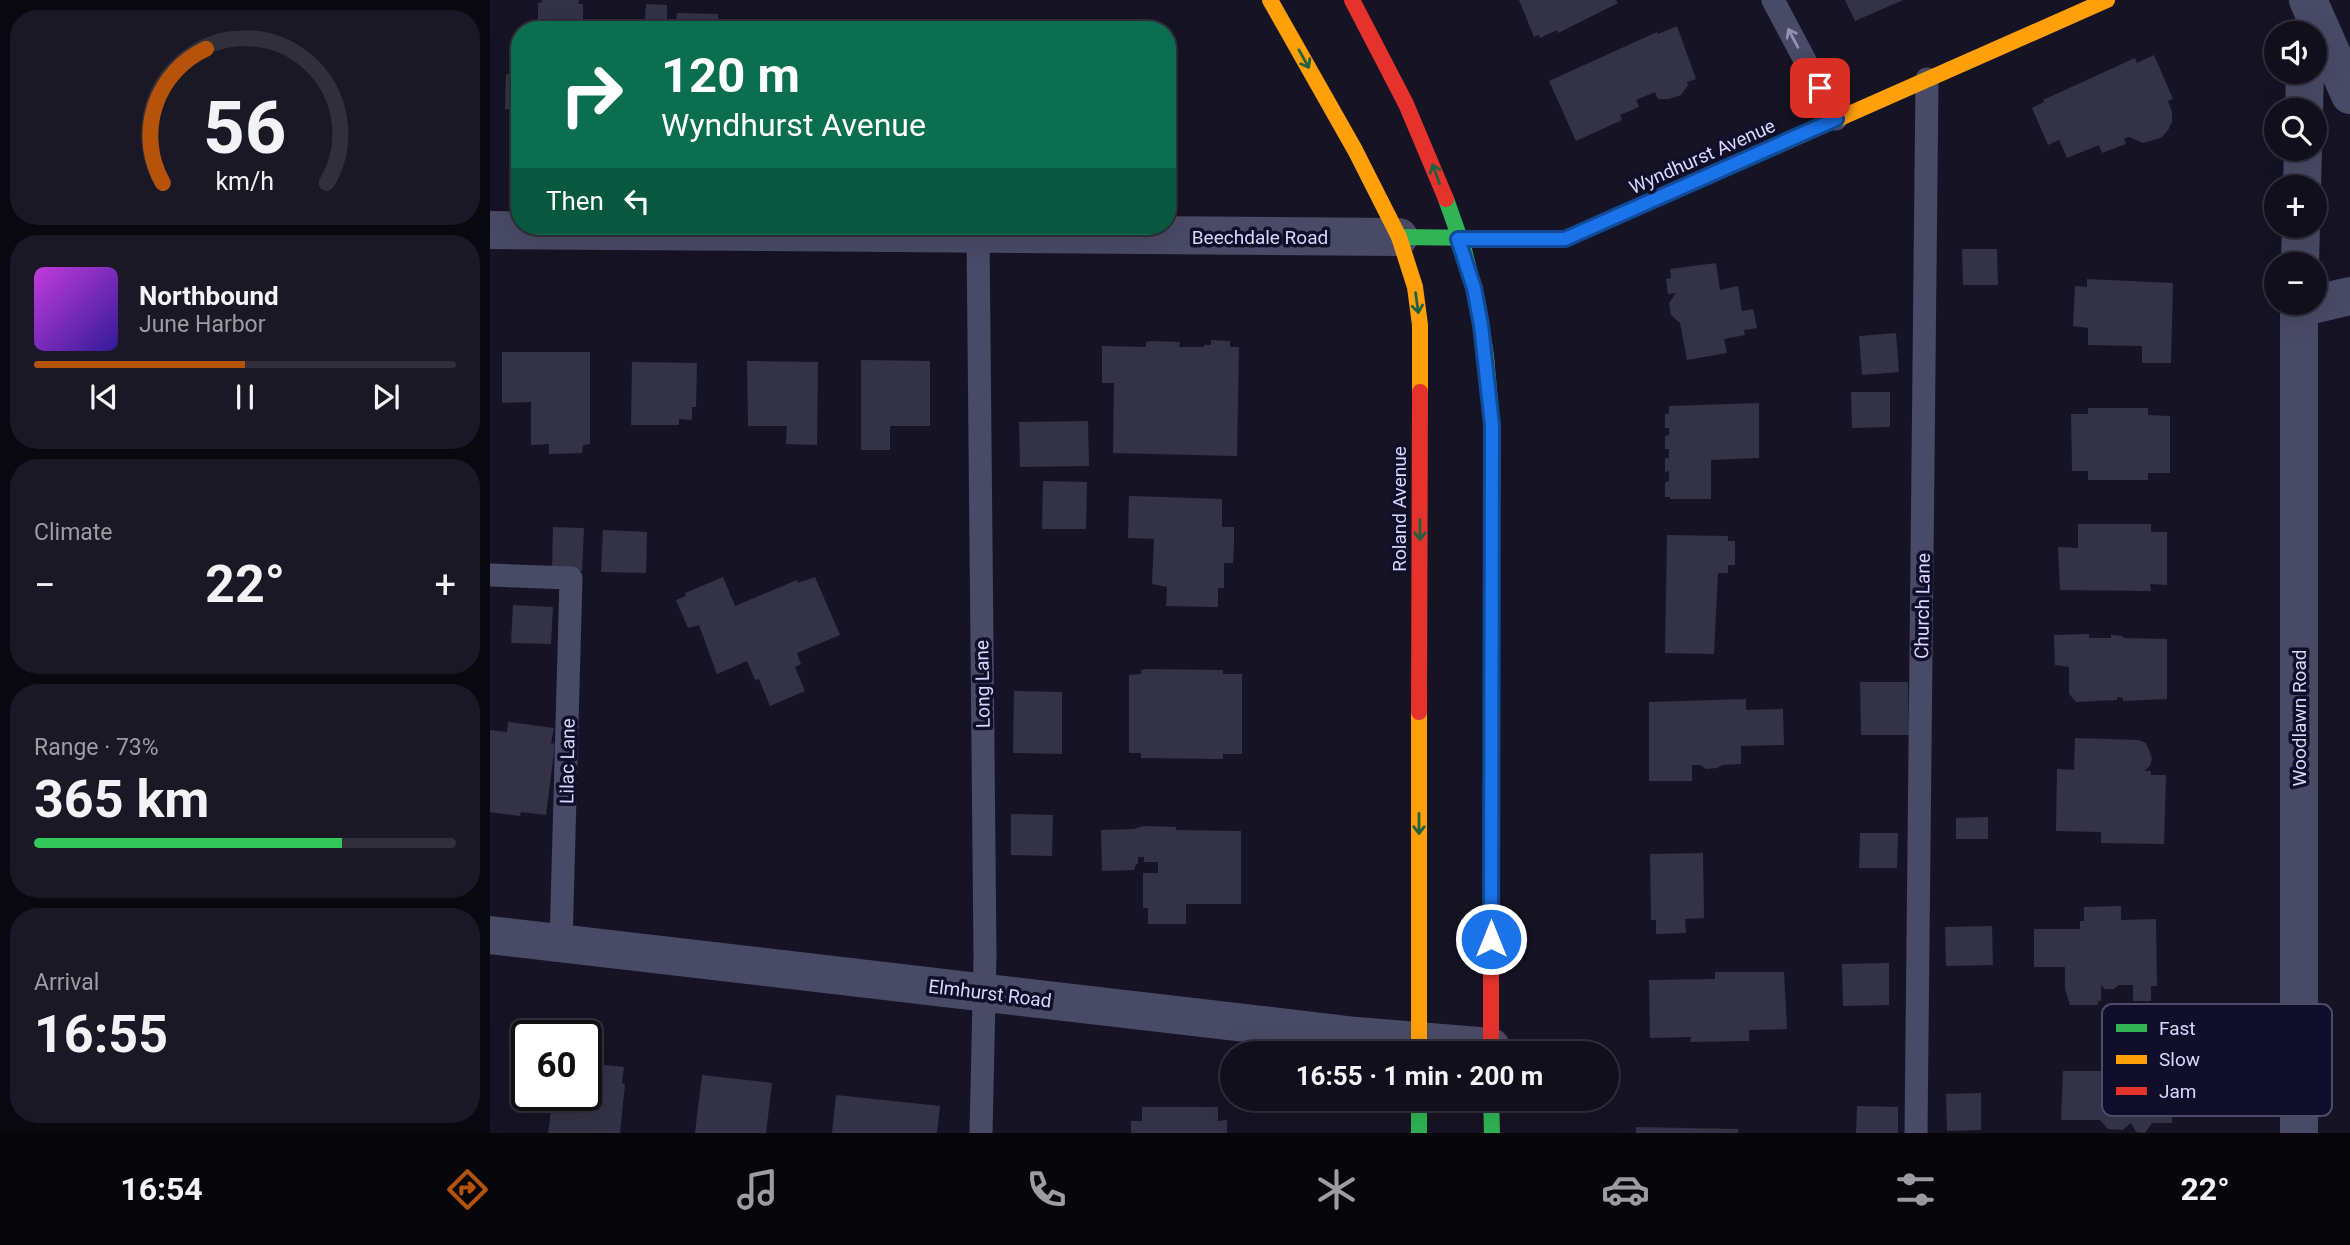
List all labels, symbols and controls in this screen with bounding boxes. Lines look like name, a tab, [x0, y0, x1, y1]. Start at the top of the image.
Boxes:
map controls	[2264, 21, 2327, 315]
button: sound	[2264, 21, 2327, 84]
one-way arrow	[1786, 28, 1800, 49]
text: 120 m	[661, 47, 800, 104]
icon: right	[546, 49, 637, 140]
one-way arrow	[1297, 49, 1311, 69]
pin	[1790, 58, 1850, 118]
icon: arrive	[1801, 69, 1839, 107]
text: 56	[203, 86, 287, 172]
button: search	[2264, 98, 2327, 161]
text: Wyndhurst Avenue	[661, 106, 926, 144]
street label: Wyndhurst Avenue	[1626, 114, 1779, 199]
one-way arrow	[1429, 163, 1442, 185]
text: km/h	[216, 167, 274, 196]
button: +	[2264, 175, 2327, 238]
icon: left	[618, 182, 656, 220]
text: Then	[546, 186, 604, 216]
street label: Beechdale Road	[1192, 226, 1328, 249]
button: −	[2264, 252, 2327, 315]
text: Northbound	[139, 281, 279, 311]
one-way arrow	[1411, 291, 1424, 314]
text: June Harbor	[139, 311, 266, 338]
icon: previous	[85, 378, 123, 416]
icon: pause	[226, 378, 264, 416]
icon: next	[367, 378, 405, 416]
street label: Roland Avenue	[1388, 446, 1411, 572]
one-way arrow	[1413, 518, 1427, 541]
text: Climate	[34, 519, 113, 546]
street label: Church Lane	[1910, 553, 1935, 659]
text: 22°	[205, 554, 285, 615]
text: −	[34, 563, 56, 607]
text: +	[434, 563, 456, 607]
street label: Long Lane	[970, 640, 995, 728]
street label: Woodlawn Road	[2288, 650, 2311, 787]
street label: Lilac Lane	[555, 718, 580, 804]
text: Range · 73%	[34, 734, 159, 761]
text: 365 km	[34, 769, 209, 830]
one-way arrow	[1412, 812, 1426, 835]
position arrow	[1454, 902, 1528, 976]
text: Arrival	[34, 969, 99, 996]
street label: Elmhurst Road	[927, 975, 1053, 1012]
text: 16:55	[34, 1004, 168, 1065]
legend	[2102, 1004, 2332, 1116]
text: Fast	[2159, 1017, 2196, 1040]
speed limit sign: 60	[511, 1020, 602, 1111]
text: Slow	[2159, 1048, 2200, 1071]
text: 16:55 · 1 min · 200 m	[1296, 1061, 1543, 1091]
text: Jam	[2159, 1080, 2196, 1103]
icon: directions	[443, 1165, 492, 1214]
icon: music	[733, 1165, 782, 1214]
icon: phone	[1022, 1165, 1071, 1214]
icon: climate	[1312, 1165, 1361, 1214]
icon: car	[1601, 1165, 1650, 1214]
icon: filters	[1891, 1165, 1940, 1214]
text: 16:54	[120, 1170, 203, 1208]
text: 22°	[2180, 1170, 2230, 1208]

